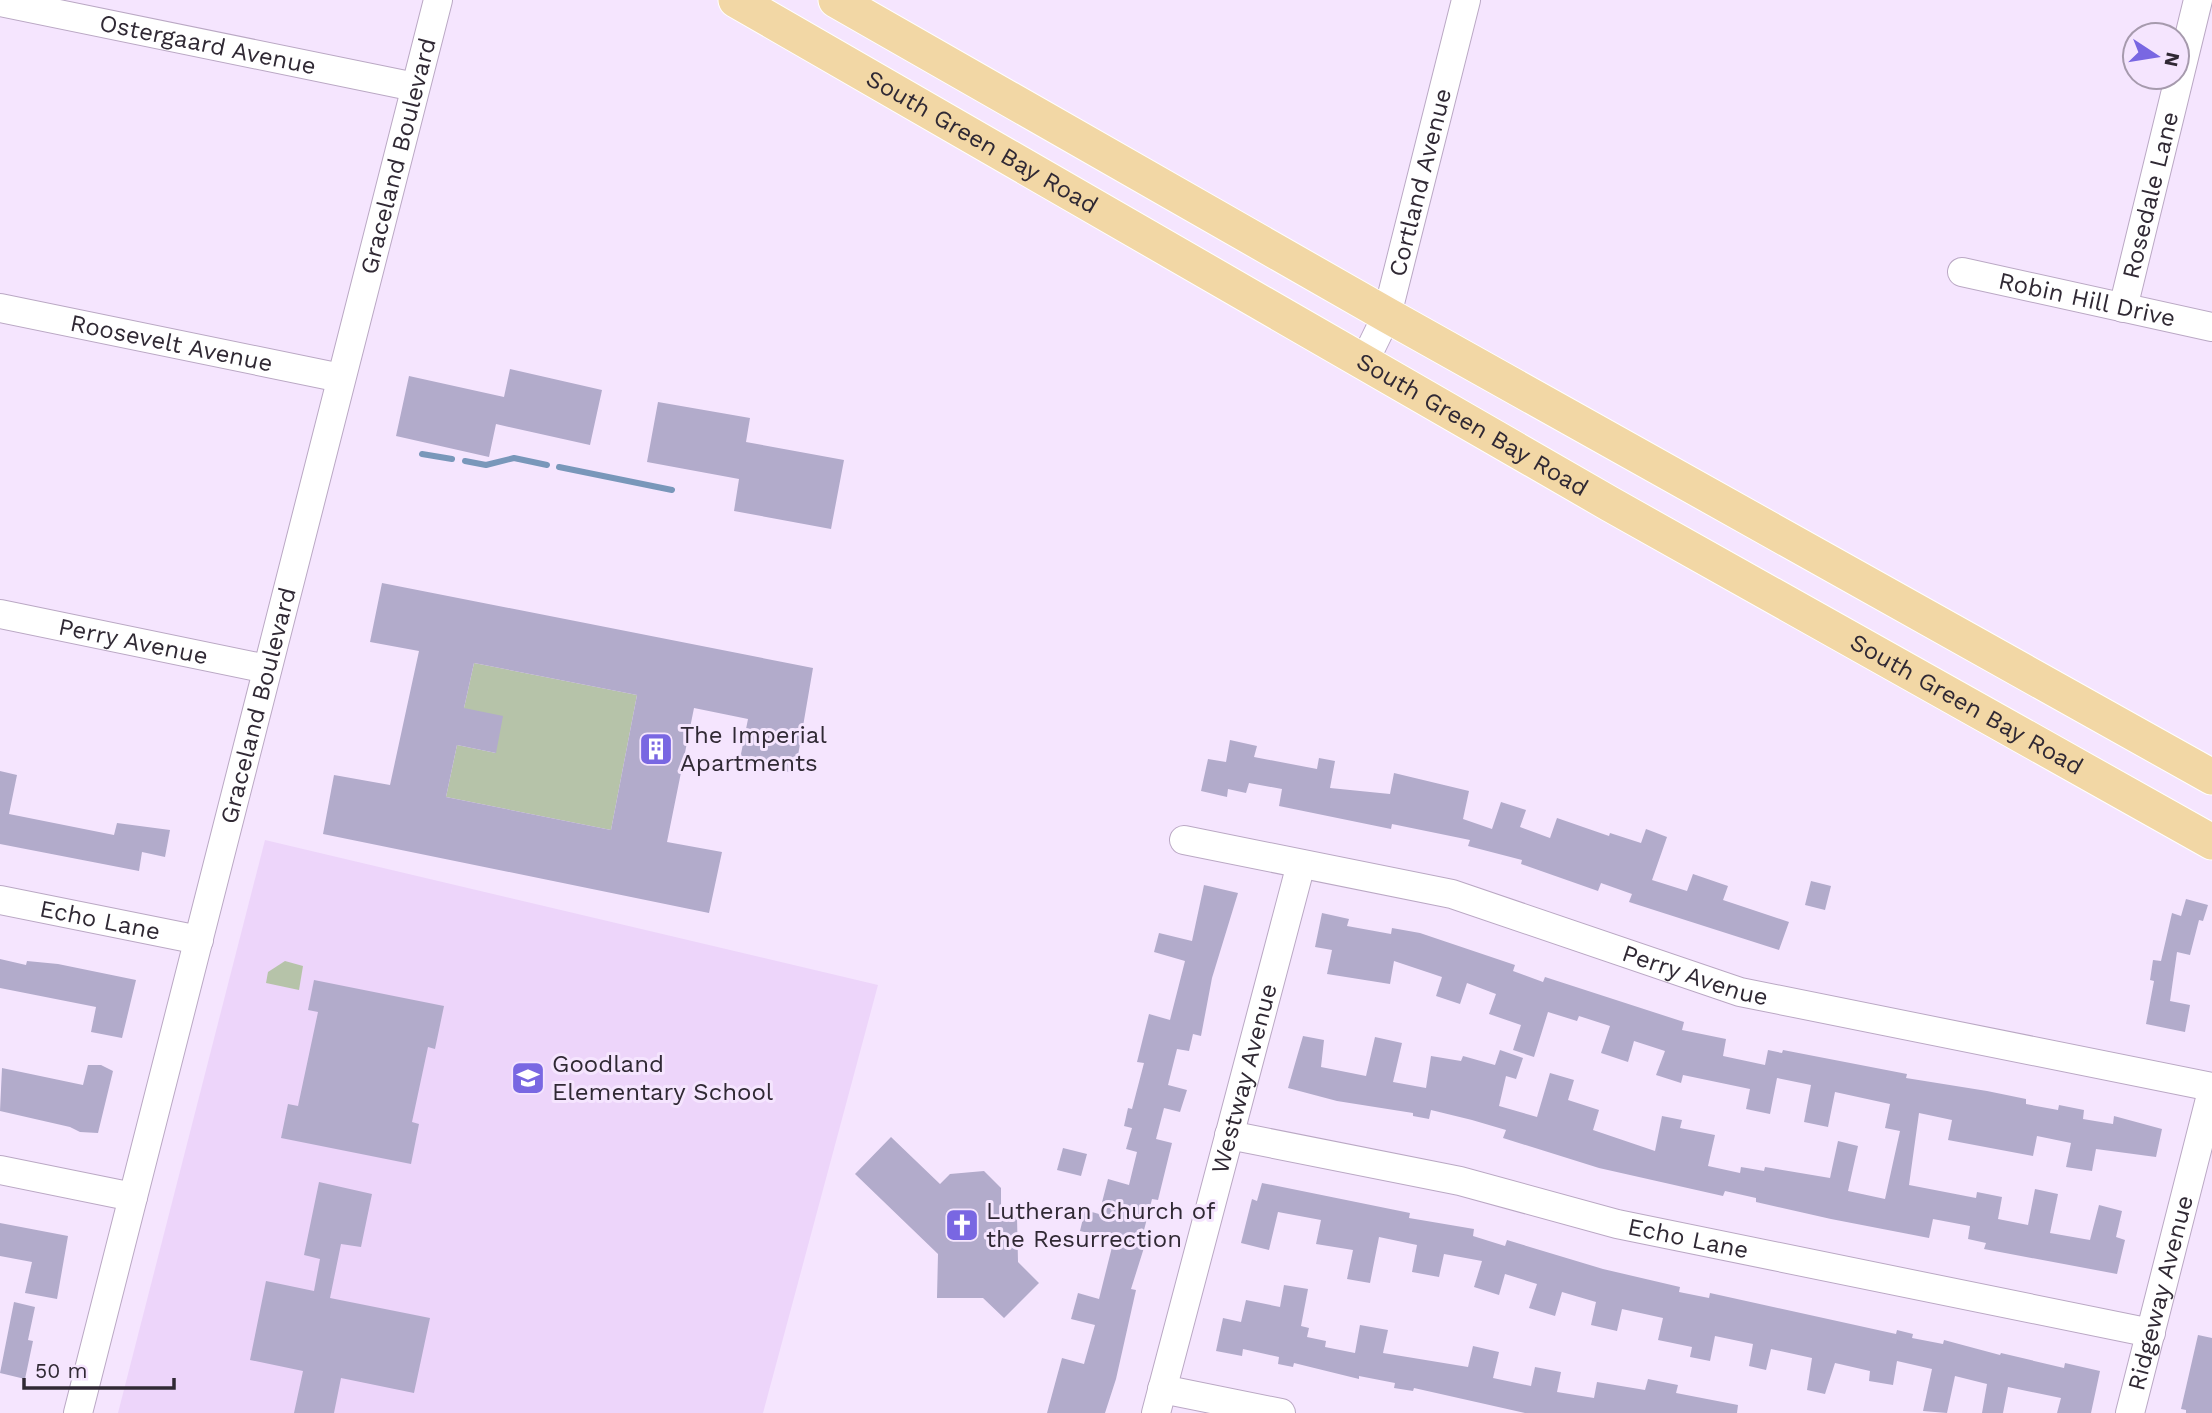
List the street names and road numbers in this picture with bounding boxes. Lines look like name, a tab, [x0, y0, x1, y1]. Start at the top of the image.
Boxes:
street label: Ostergaard Avenue	[97, 9, 318, 80]
street label: Graceland Boulevard	[355, 35, 442, 277]
street label: South Green Bay Road	[861, 64, 1103, 220]
street label: Cortland Avenue	[1383, 85, 1457, 279]
street label: Rosedale Lane	[2117, 109, 2184, 282]
street label: Robin Hill Drive	[1996, 266, 2178, 333]
street label: Roosevelt Avenue	[68, 309, 275, 378]
street label: South Green Bay Road	[1352, 347, 1593, 502]
street label: Graceland Boulevard	[215, 584, 302, 827]
street label: Perry Avenue	[56, 612, 210, 670]
street label: South Green Bay Road	[1845, 628, 2088, 781]
street label: Echo Lane	[37, 894, 163, 946]
street label: Perry Avenue	[1619, 939, 1771, 1011]
street label: Westway Avenue	[1206, 980, 1283, 1177]
street label: Ridgeway Avenue	[2122, 1192, 2199, 1393]
street label: Echo Lane	[1625, 1213, 1751, 1264]

